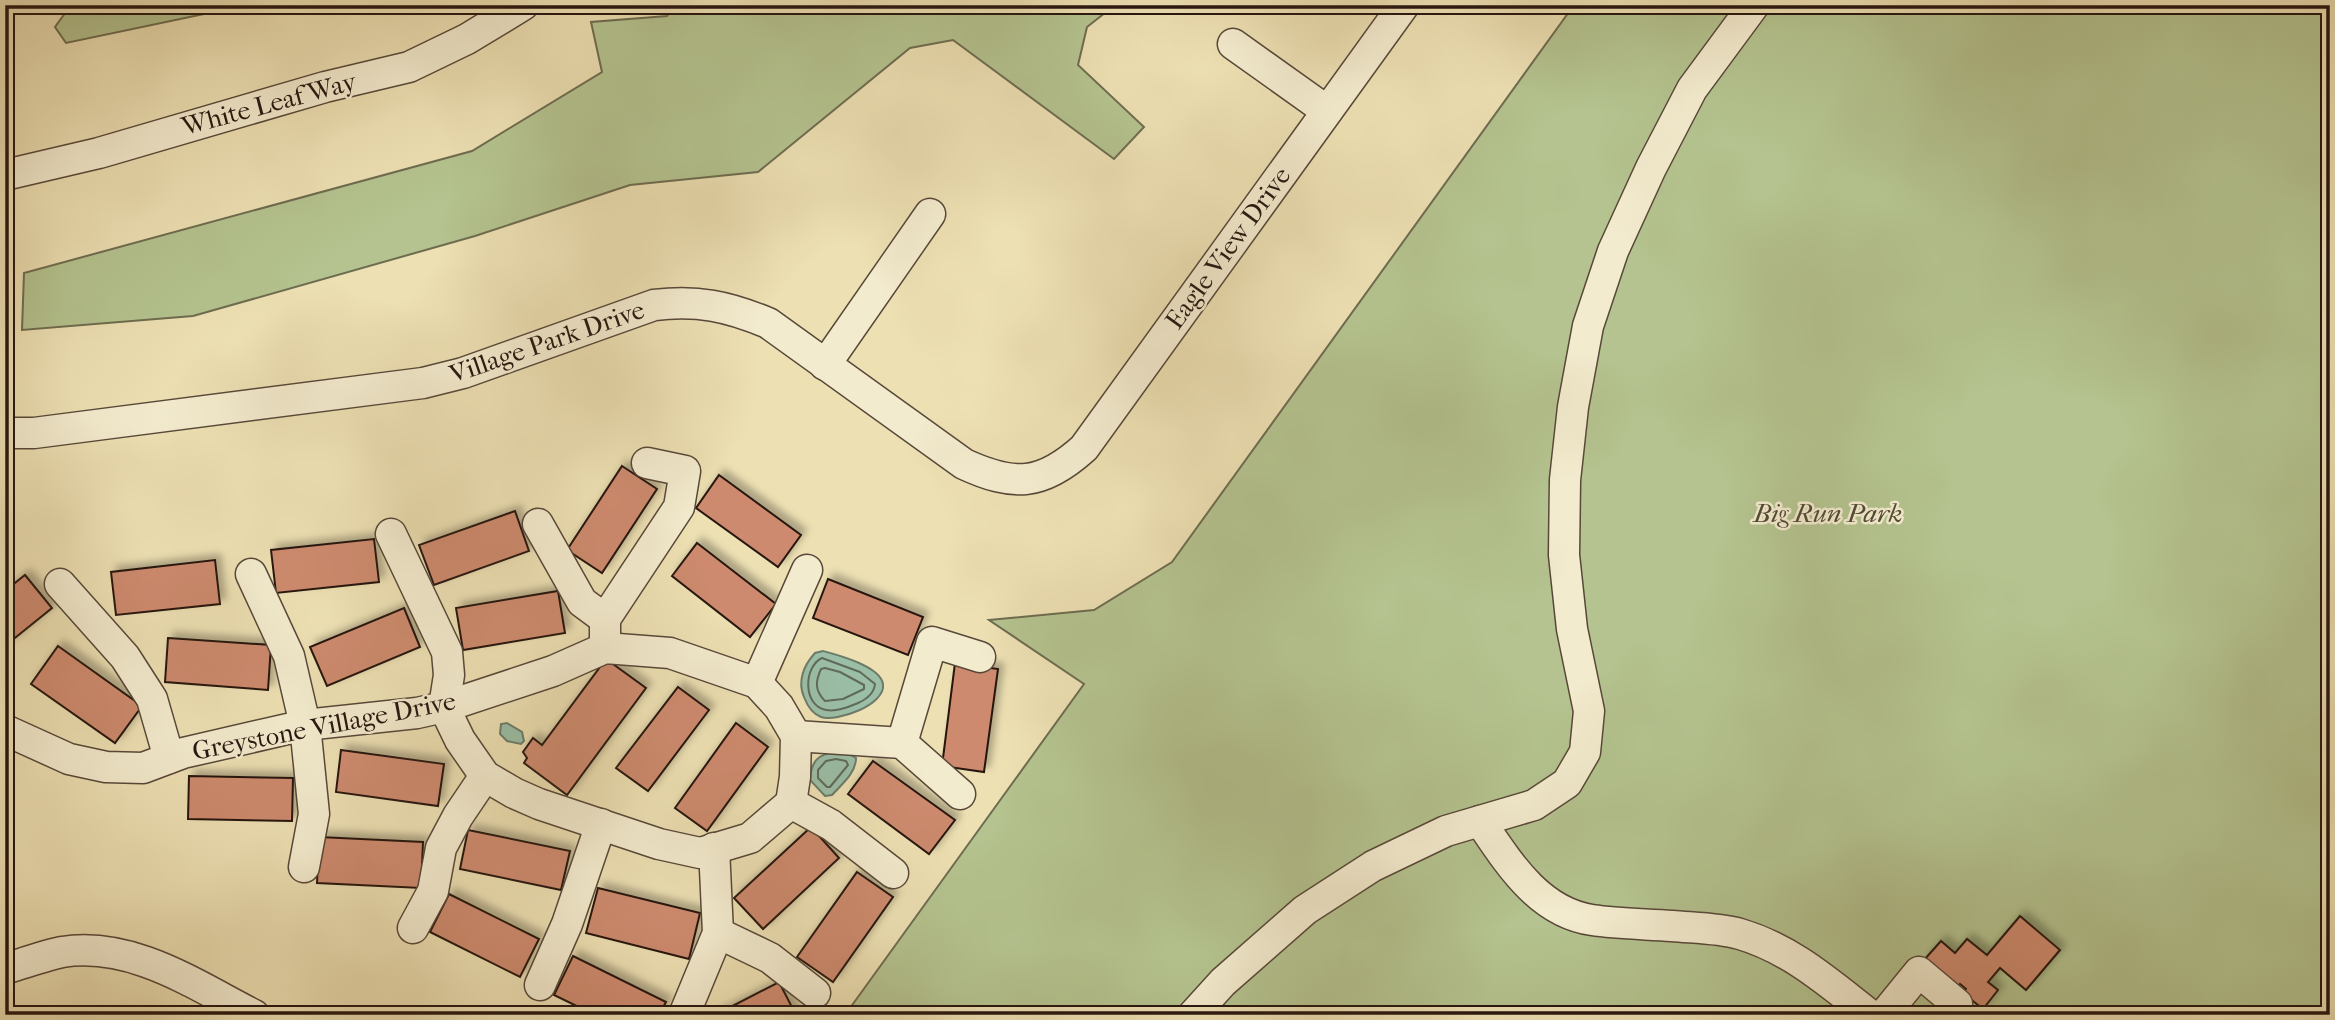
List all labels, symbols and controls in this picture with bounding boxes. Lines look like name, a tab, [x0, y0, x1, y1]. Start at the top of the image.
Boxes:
street label: White Leaf Way	[177, 66, 361, 142]
street label: Eagle View Drive	[1159, 161, 1297, 335]
street label: Village Park Drive	[445, 294, 649, 390]
park label: Big Run Park	[1752, 498, 1902, 529]
street label: Greystone Village Drive	[190, 685, 458, 767]

